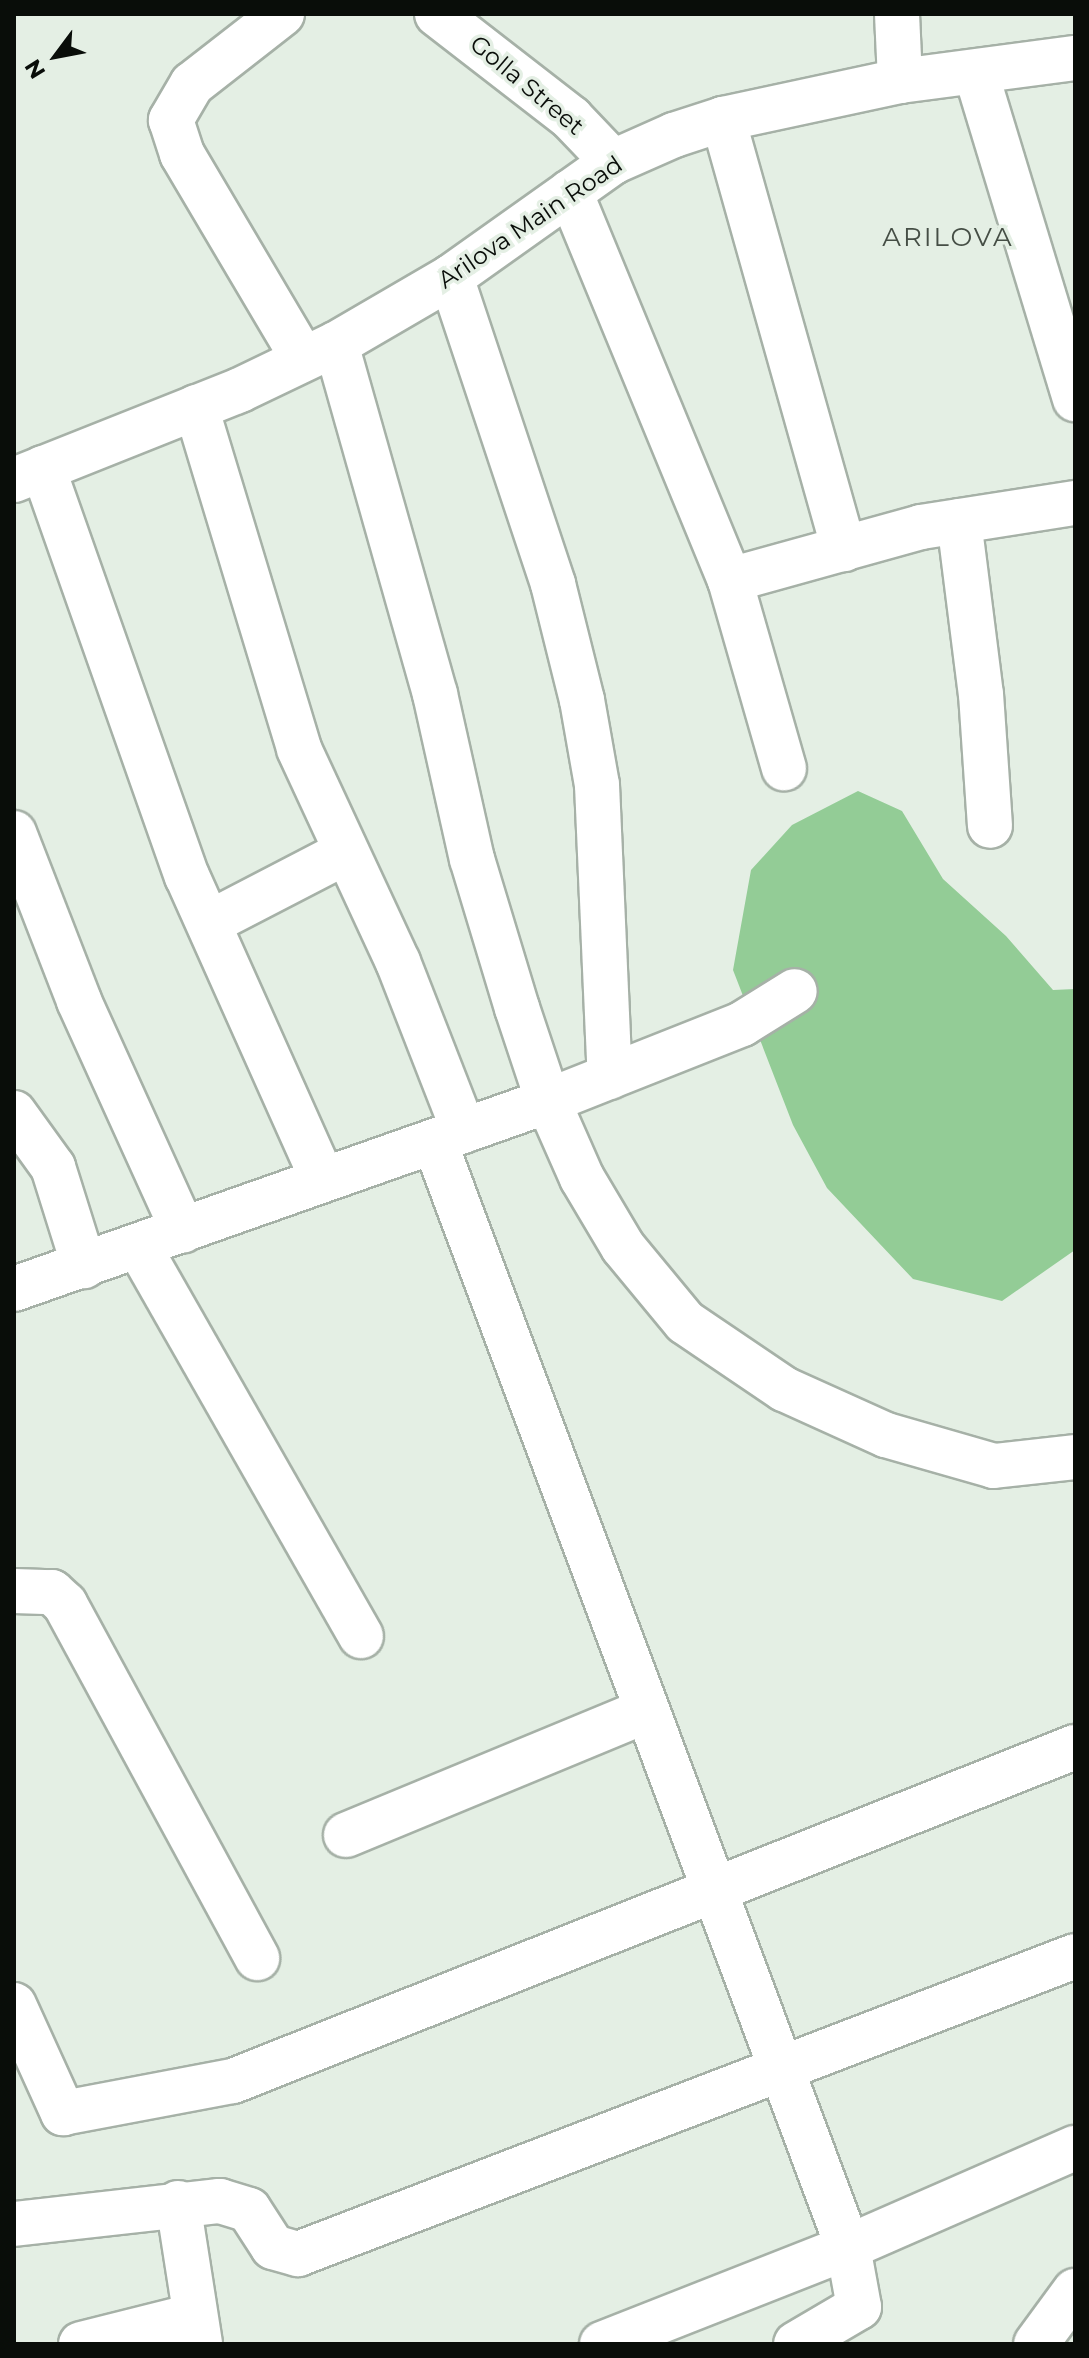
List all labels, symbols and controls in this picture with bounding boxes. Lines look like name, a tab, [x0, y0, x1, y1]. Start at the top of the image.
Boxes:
north arrow	[16, 16, 96, 96]
street label: Golla Street	[464, 29, 590, 141]
text: N	[19, 54, 51, 84]
street label: Arilova Main Road	[432, 150, 628, 294]
district label: ARILOVA	[882, 222, 1014, 254]

